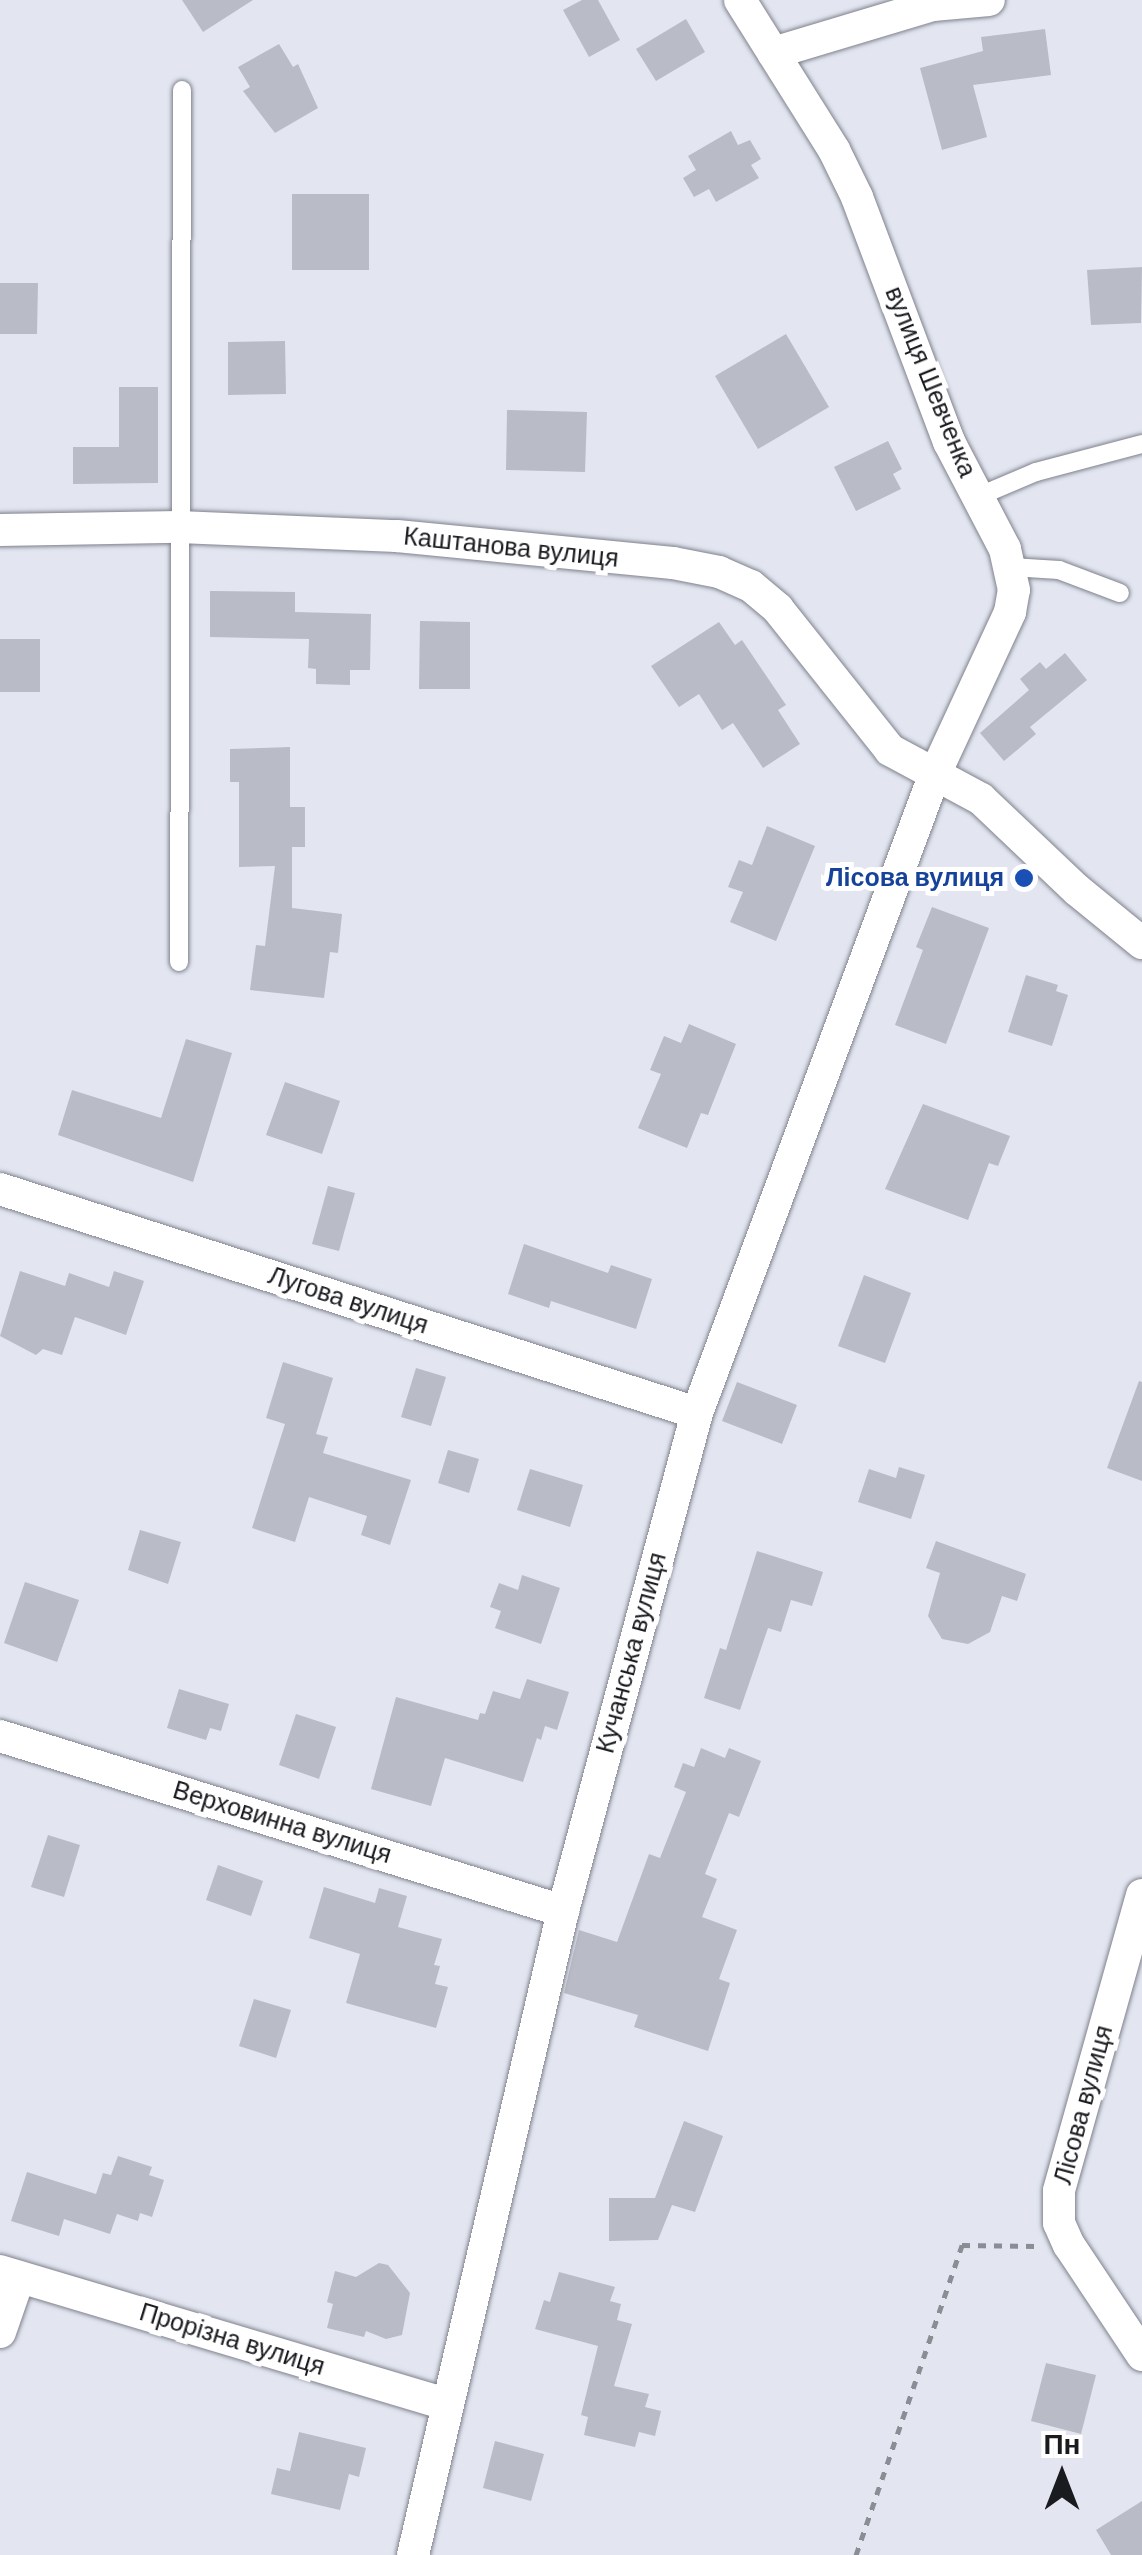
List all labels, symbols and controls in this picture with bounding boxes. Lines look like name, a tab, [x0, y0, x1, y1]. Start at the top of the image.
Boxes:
street label: вулиця Шевченка	[878, 282, 982, 482]
street label: Каштанова вулиця	[402, 522, 620, 574]
place label: Лісова вулиця	[826, 863, 1004, 893]
marker: Лісова вулиця	[1013, 867, 1035, 889]
street label: Лугова вулиця	[264, 1261, 432, 1341]
street label: Кучанська вулиця	[591, 1549, 673, 1757]
street label: Верховинна вулиця	[169, 1775, 395, 1871]
street label: Лісова вулиця	[1048, 2022, 1120, 2188]
street label: Прорізна вулиця	[136, 2298, 328, 2382]
north arrow	[1012, 2425, 1112, 2525]
text: Пн	[1043, 2426, 1081, 2463]

